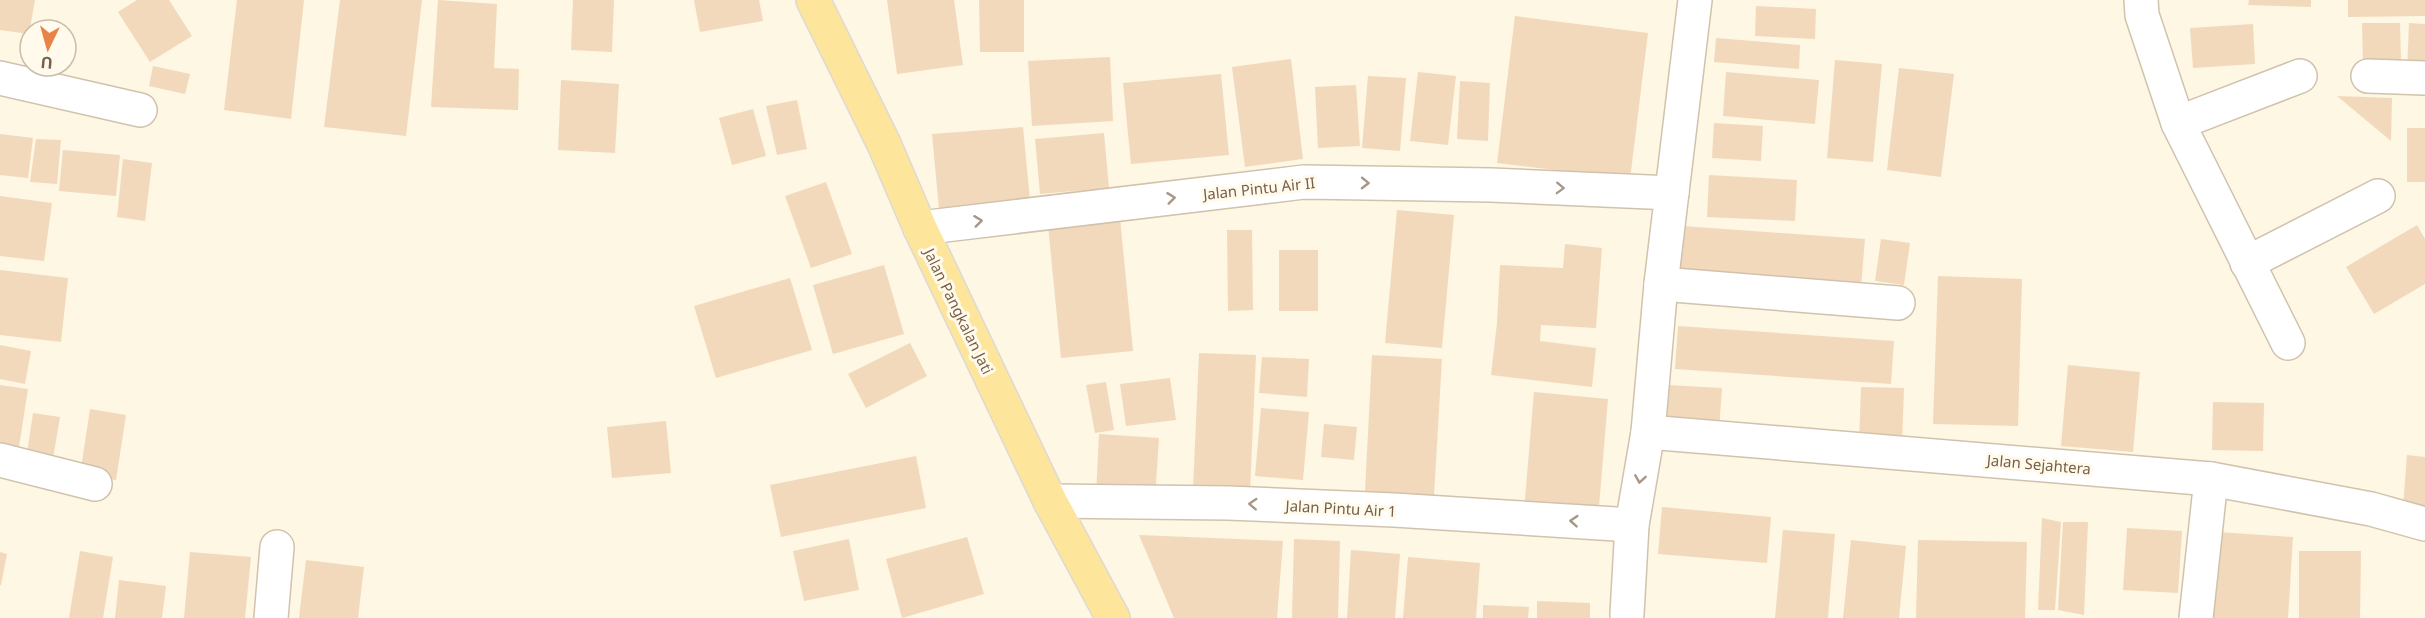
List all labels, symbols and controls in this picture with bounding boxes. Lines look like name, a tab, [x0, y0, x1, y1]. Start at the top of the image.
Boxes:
north arrow	[18, 18, 78, 78]
text: U	[40, 51, 54, 74]
street label: Jalan Pintu Air II	[1200, 172, 1316, 204]
one-way arrow	[1361, 177, 1370, 189]
one-way arrow	[1556, 182, 1565, 194]
one-way arrow	[1167, 192, 1176, 204]
one-way arrow	[973, 215, 982, 227]
street label: Jalan Pangkalan Jati	[919, 243, 998, 377]
street label: Jalan Sejahtera	[1984, 449, 2092, 479]
one-way arrow	[1634, 473, 1647, 483]
street label: Jalan Pintu Air 1	[1283, 495, 1397, 521]
one-way arrow	[1249, 498, 1258, 511]
one-way arrow	[1569, 515, 1578, 528]

